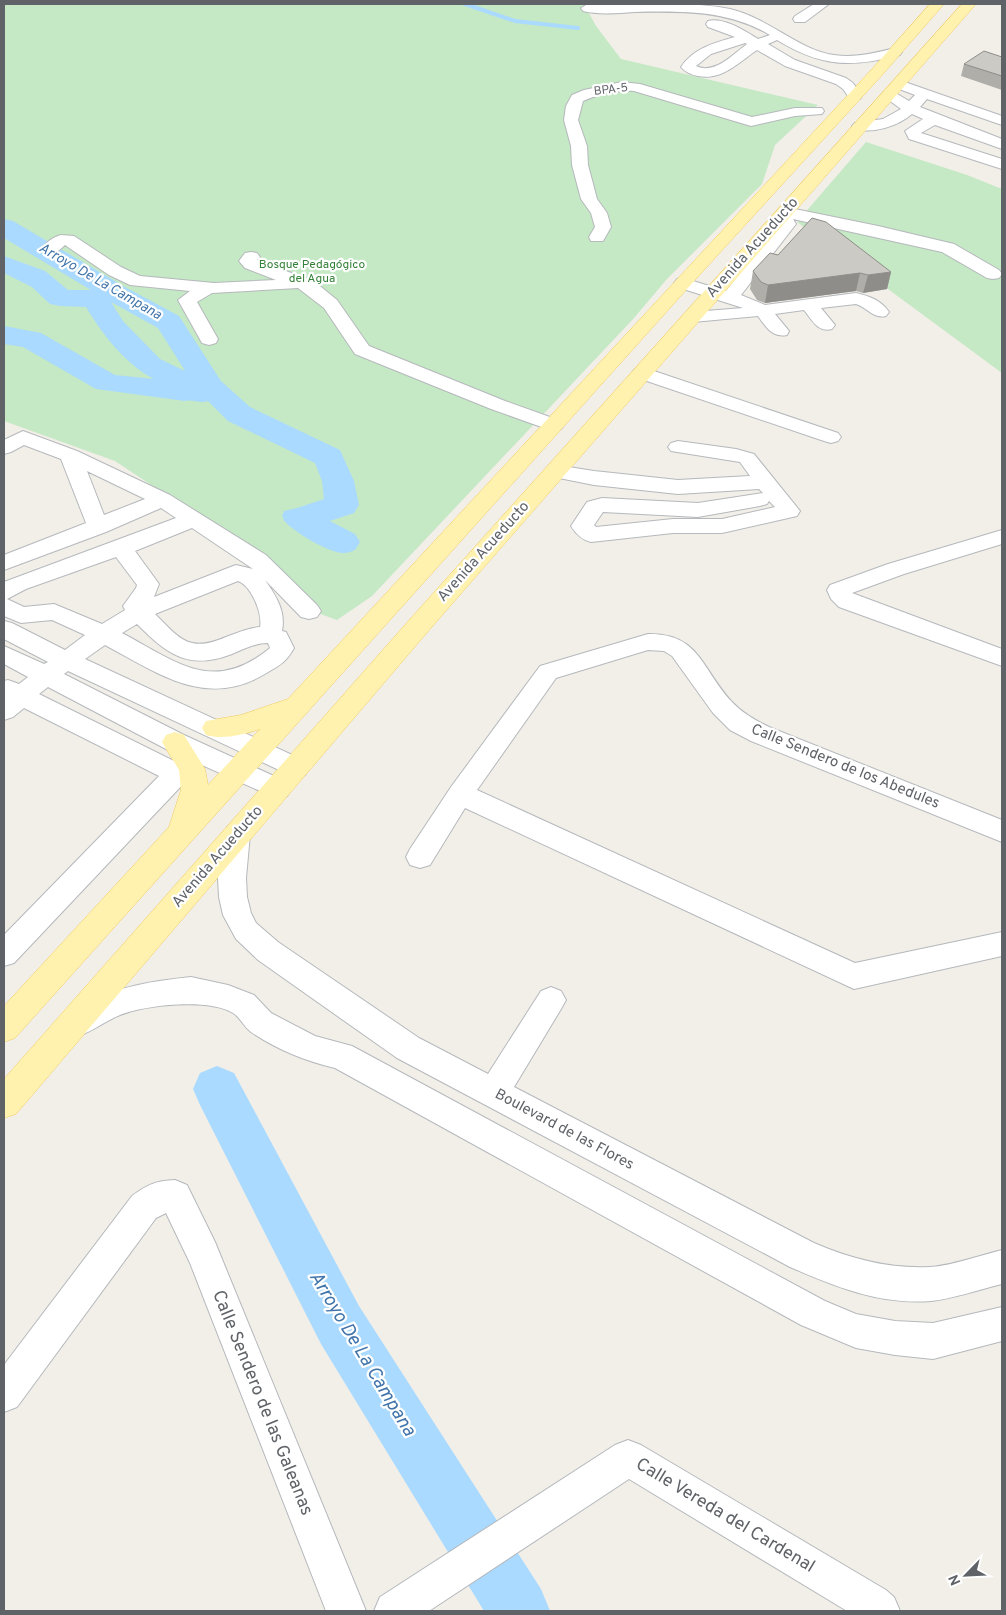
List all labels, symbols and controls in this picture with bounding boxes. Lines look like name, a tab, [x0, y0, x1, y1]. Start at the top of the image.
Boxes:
street label: BPA-5	[593, 80, 629, 100]
street label: Avenida Acueducto	[703, 194, 803, 302]
water label: Arroyo De La Campana	[36, 240, 165, 324]
park label: Bosque Pedagógico del Agua	[259, 257, 365, 287]
street label: Avenida Acueducto	[434, 498, 534, 606]
street label: Calle Sendero de los Abedules	[748, 720, 942, 814]
street label: Avenida Acueducto	[169, 802, 267, 912]
street label: Boulevard de las Flores	[491, 1085, 637, 1175]
water label: Arroyo De La Campana	[303, 1267, 421, 1441]
street label: Calle Sendero de las Galeanas	[206, 1287, 318, 1519]
street label: Calle Vereda del Cardenal	[631, 1453, 819, 1579]
north arrow	[941, 1550, 991, 1600]
text: N	[946, 1572, 965, 1588]

